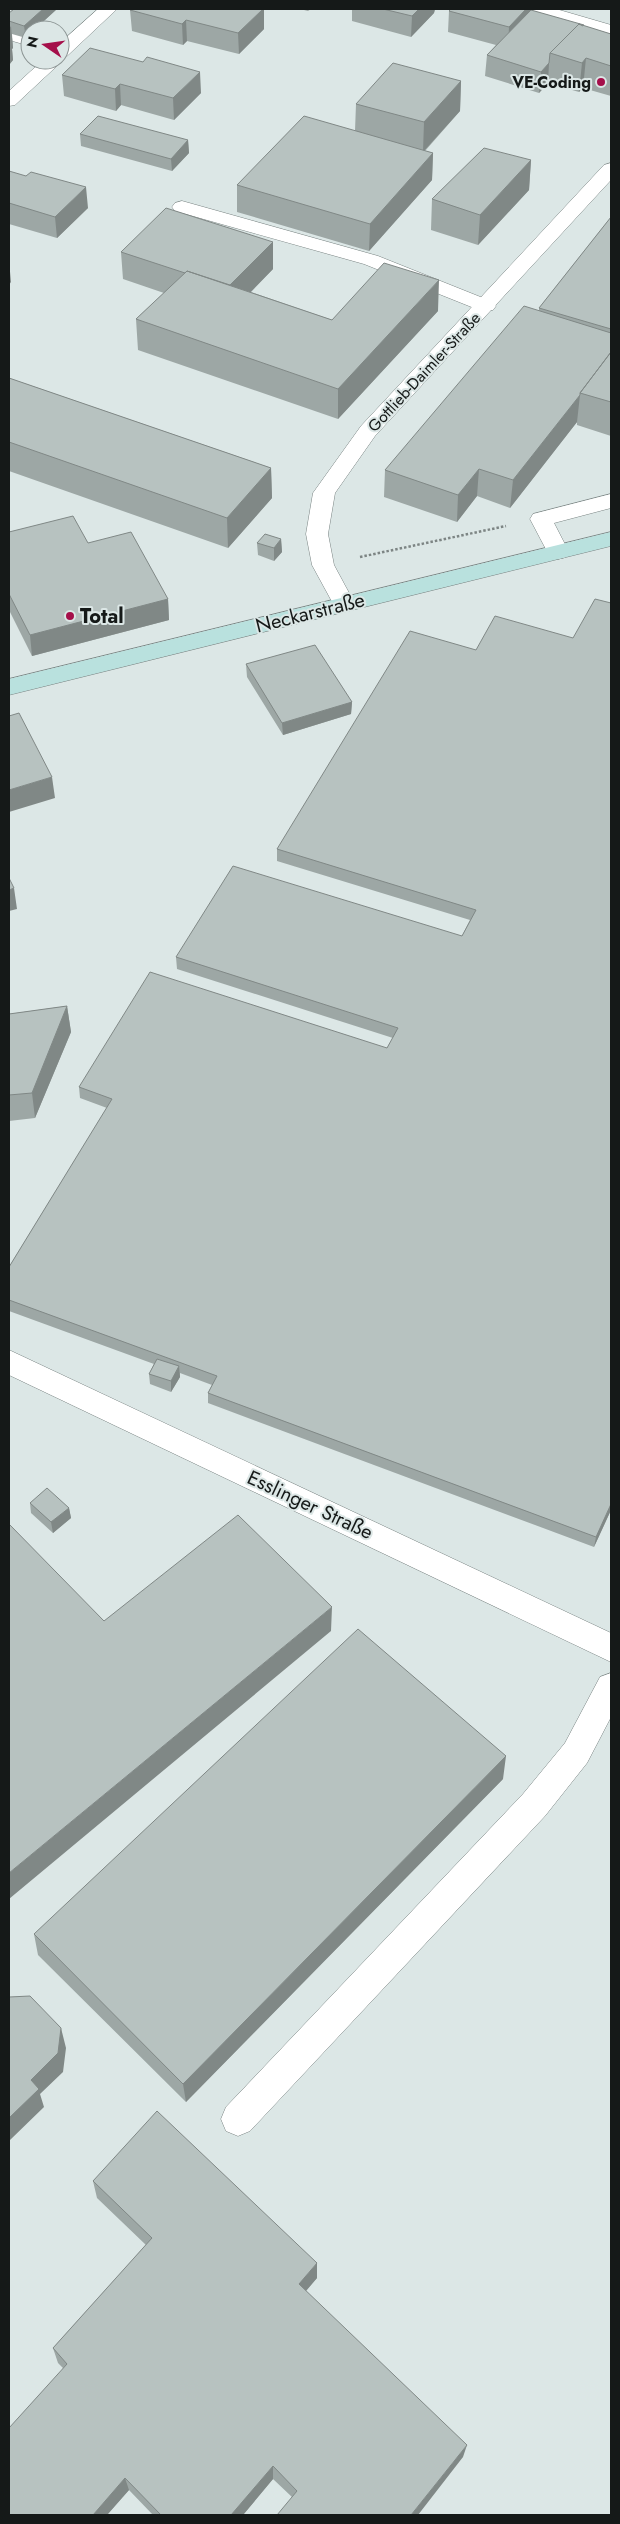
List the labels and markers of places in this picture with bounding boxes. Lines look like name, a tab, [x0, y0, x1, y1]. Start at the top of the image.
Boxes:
place label: VE-Coding	[511, 71, 591, 94]
marker: VE-Coding	[595, 76, 607, 88]
place label: Total	[80, 602, 124, 631]
marker: Total	[64, 610, 76, 622]

